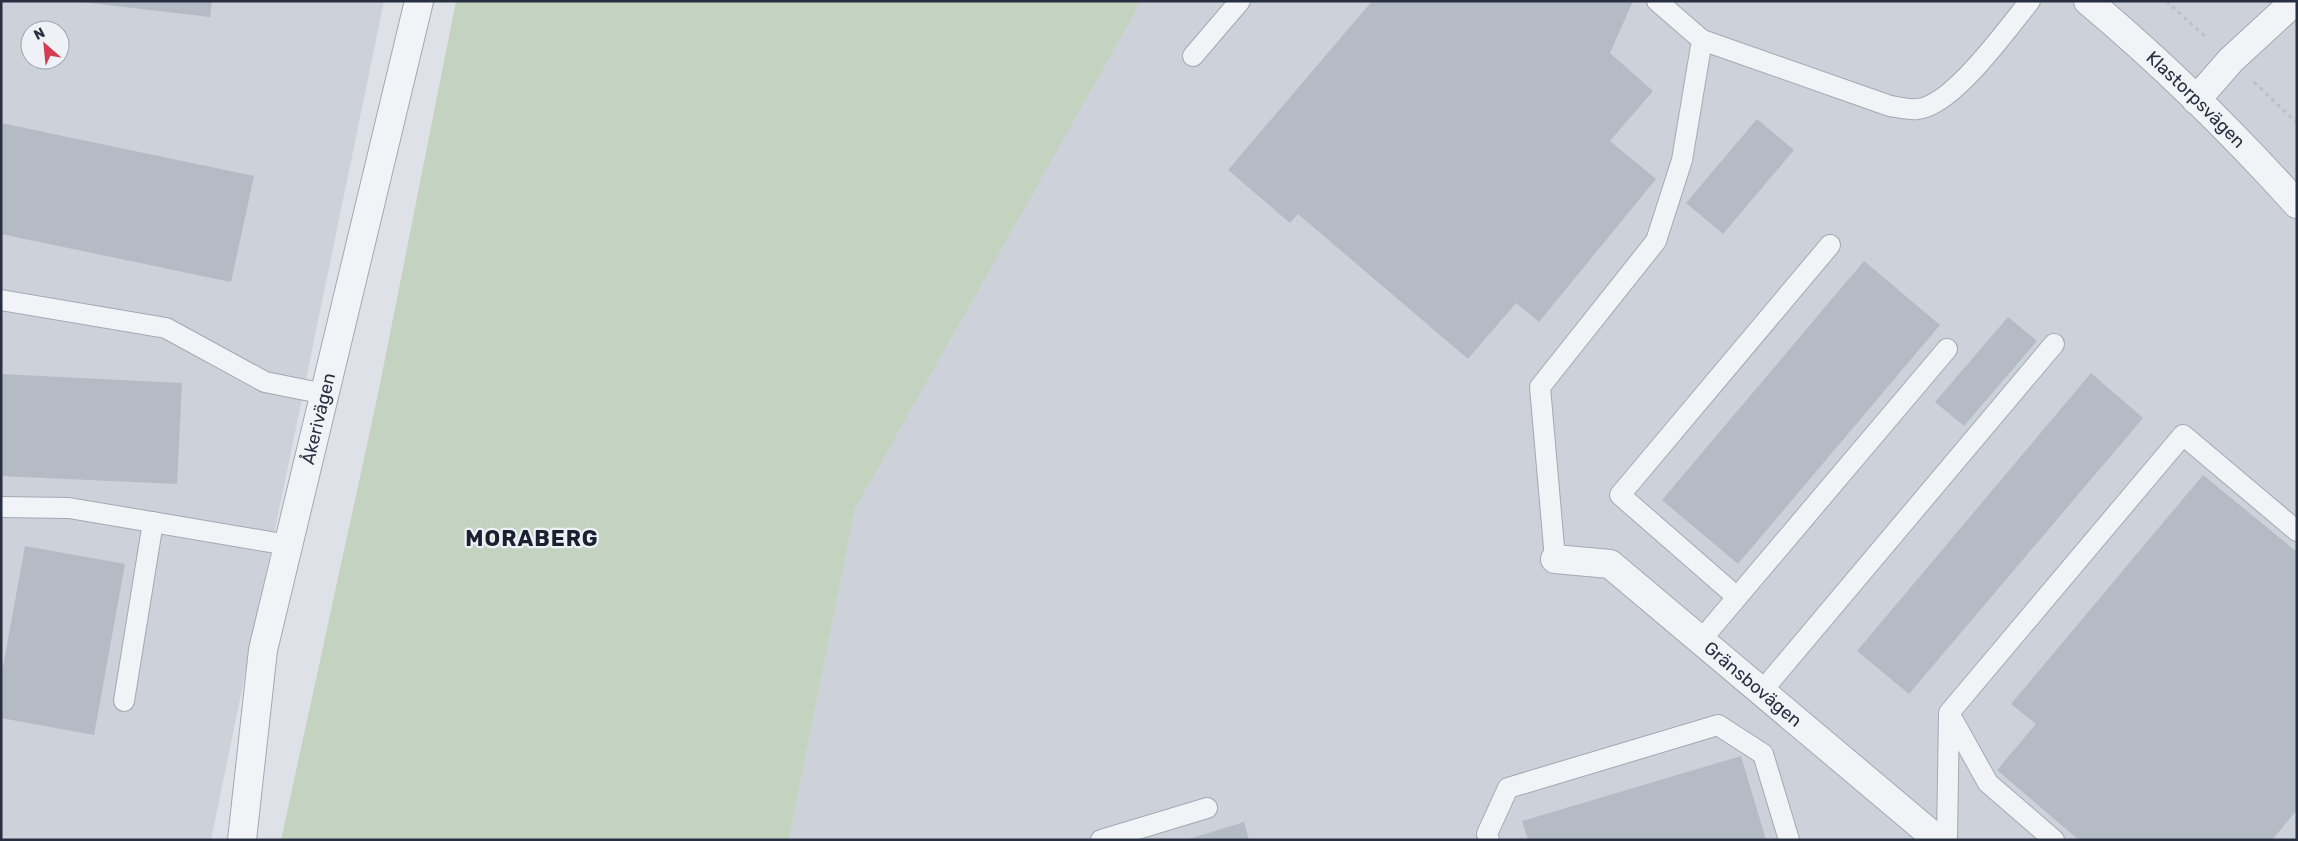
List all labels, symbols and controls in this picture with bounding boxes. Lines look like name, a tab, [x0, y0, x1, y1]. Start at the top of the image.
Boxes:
north arrow	[20, 20, 70, 70]
text: N	[31, 24, 48, 44]
street label: Klastorpsvägen	[2142, 46, 2250, 153]
street label: Åkerivägen	[297, 371, 340, 467]
district label: MORABERG	[465, 525, 599, 552]
street label: Gränsbovägen	[1700, 637, 1806, 732]

